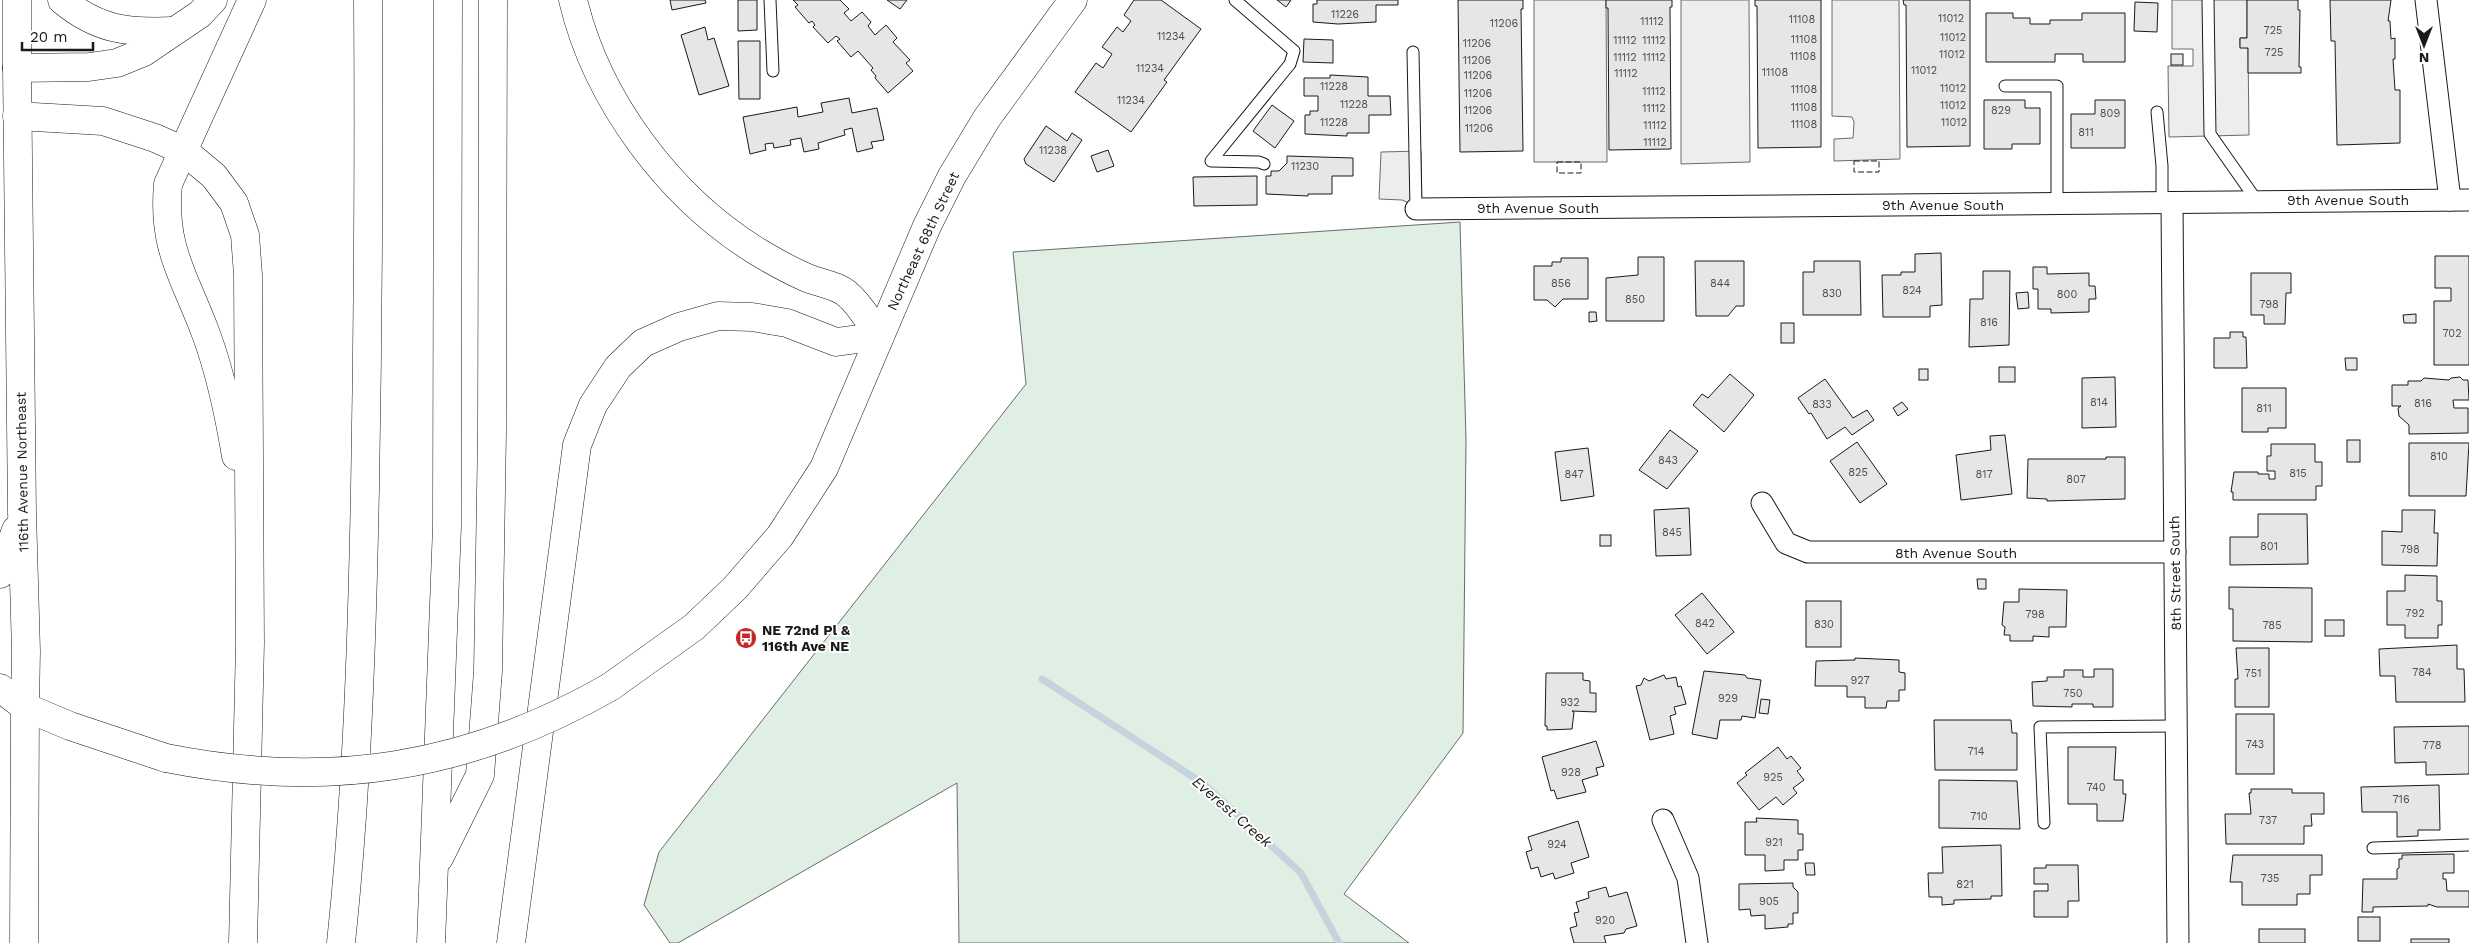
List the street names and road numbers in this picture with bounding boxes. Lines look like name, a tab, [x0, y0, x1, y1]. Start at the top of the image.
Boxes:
street label: Northeast 68th Street	[884, 169, 962, 313]
street label: 9th Avenue South	[2287, 192, 2409, 208]
street label: 9th Avenue South	[1882, 197, 2004, 213]
street label: 9th Avenue South	[1477, 200, 1599, 216]
street label: 116th Avenue Northeast	[13, 392, 31, 552]
street label: 8th Street South	[2166, 515, 2184, 631]
street label: 8th Avenue South	[1895, 545, 2017, 561]

